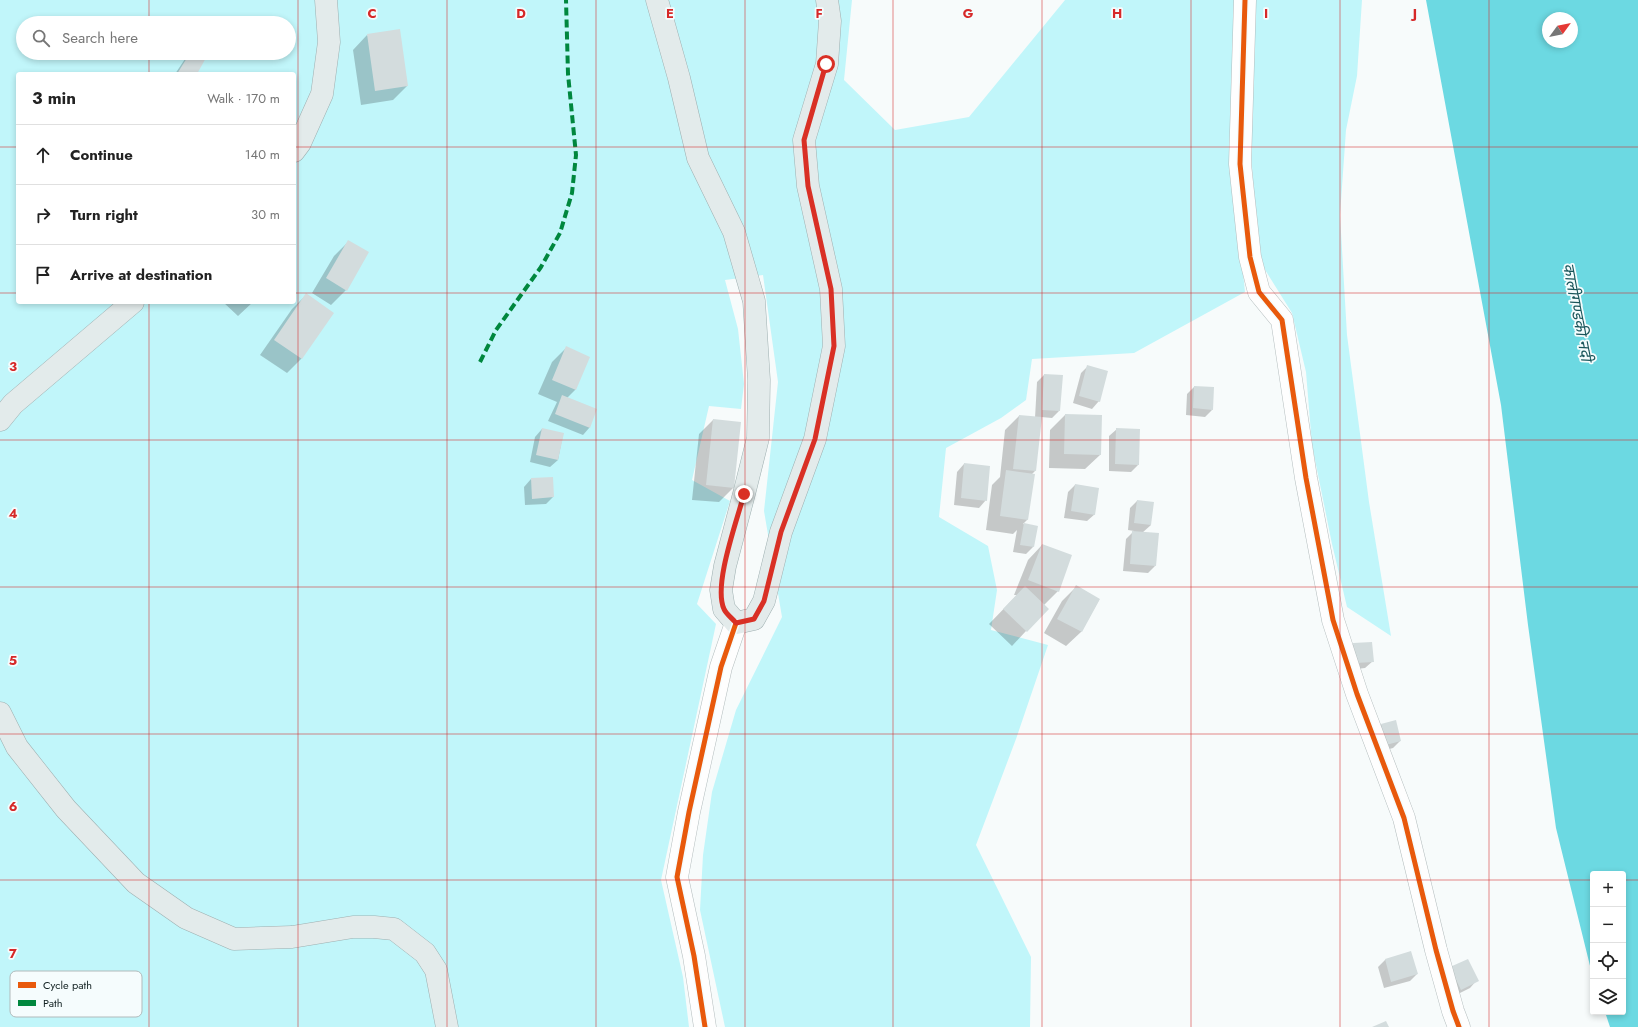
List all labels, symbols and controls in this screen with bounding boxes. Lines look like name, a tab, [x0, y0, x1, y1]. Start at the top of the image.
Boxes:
text: C	[367, 4, 377, 23]
text: D	[516, 4, 526, 23]
text: E	[666, 4, 674, 23]
text: F	[815, 4, 823, 23]
text: G	[963, 4, 974, 23]
text: H	[1112, 4, 1122, 23]
text: I	[1264, 4, 1268, 23]
text: J	[1410, 4, 1417, 23]
north arrow	[1542, 12, 1578, 48]
search box	[16, 16, 296, 60]
icon: search	[30, 27, 52, 49]
text: Search here	[62, 27, 138, 49]
route start	[817, 55, 835, 73]
text: 3 min	[32, 86, 76, 110]
text: Walk · 170 m	[207, 89, 280, 108]
icon: ahead	[32, 144, 54, 166]
text: Continue	[70, 144, 133, 166]
text: 140 m	[245, 145, 280, 164]
icon: right	[32, 204, 54, 226]
text: Turn right	[70, 204, 138, 226]
text: 30 m	[251, 205, 280, 224]
water label: कालीगण्डकी नदी	[1557, 261, 1599, 366]
icon: arrive	[32, 264, 54, 286]
text: Arrive at destination	[70, 264, 212, 286]
text: 3	[9, 357, 17, 376]
route end	[735, 485, 753, 503]
text: 4	[8, 504, 18, 523]
text: 5	[9, 651, 17, 670]
text: 6	[9, 797, 18, 816]
map controls	[1590, 871, 1626, 1015]
button: +	[1590, 871, 1626, 907]
button: −	[1590, 907, 1626, 943]
button: locate	[1590, 943, 1626, 979]
text: 7	[9, 944, 17, 963]
legend	[10, 971, 142, 1017]
text: Cycle path	[43, 977, 92, 993]
button: layers	[1590, 979, 1626, 1015]
text: Path	[43, 995, 62, 1011]

